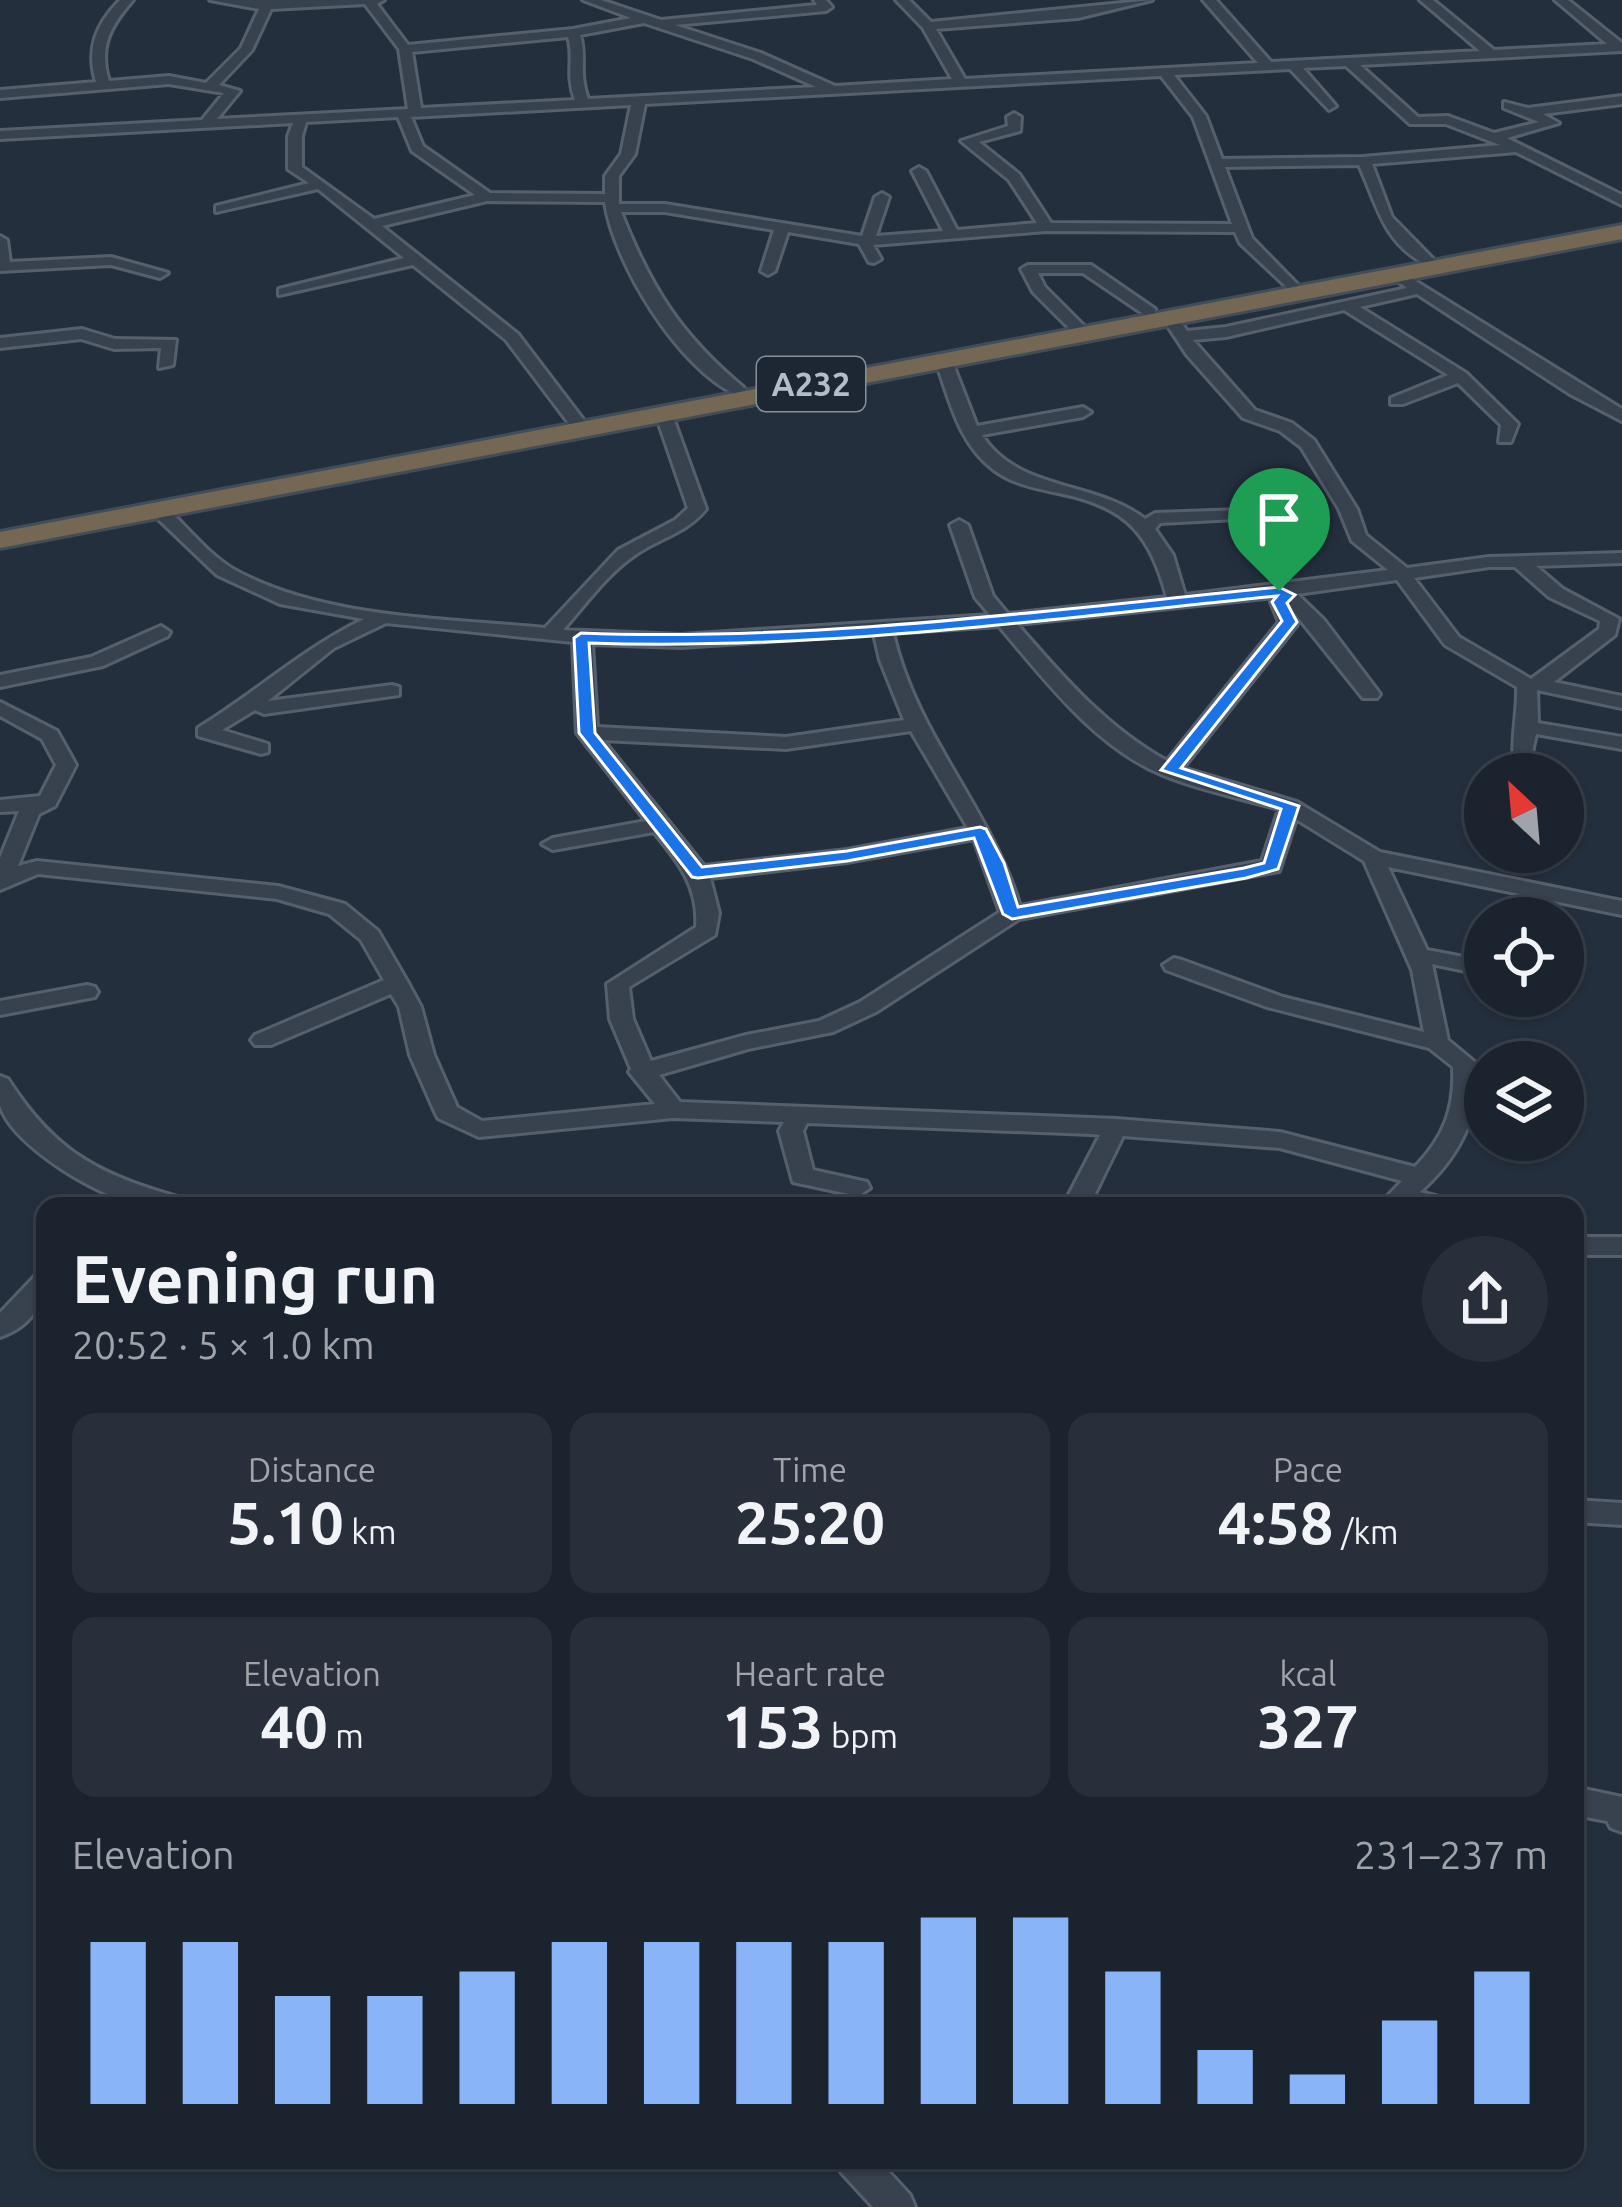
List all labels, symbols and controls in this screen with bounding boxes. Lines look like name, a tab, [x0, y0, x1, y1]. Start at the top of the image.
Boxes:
road number: A232	[757, 357, 865, 411]
pin	[1228, 468, 1330, 591]
icon: arrive	[1246, 486, 1312, 552]
north arrow	[1464, 753, 1584, 873]
map controls	[1464, 753, 1584, 1161]
button: locate	[1464, 897, 1584, 1017]
button: layers	[1464, 1041, 1584, 1161]
button: share	[1422, 1236, 1548, 1362]
text: Evening run	[72, 1241, 438, 1315]
text: 20:52 · 5 × 1.0 km	[72, 1323, 375, 1366]
text: Distance	[248, 1451, 376, 1488]
text: Time	[773, 1451, 847, 1488]
text: Pace	[1273, 1451, 1343, 1488]
text: 5.10	[228, 1488, 344, 1555]
text: 25:20	[735, 1488, 885, 1555]
text: 4:58	[1217, 1488, 1334, 1555]
text: km	[344, 1513, 396, 1550]
text: /km	[1334, 1513, 1399, 1550]
text: Elevation	[243, 1655, 381, 1692]
text: Heart rate	[734, 1655, 886, 1692]
text: kcal	[1280, 1655, 1336, 1692]
text: 40	[260, 1692, 328, 1759]
text: 153	[722, 1692, 823, 1759]
text: 327	[1257, 1692, 1359, 1759]
text: m	[328, 1717, 364, 1754]
text: bpm	[823, 1717, 898, 1754]
text: Elevation	[72, 1833, 235, 1876]
text: 231–237 m	[1354, 1833, 1548, 1876]

